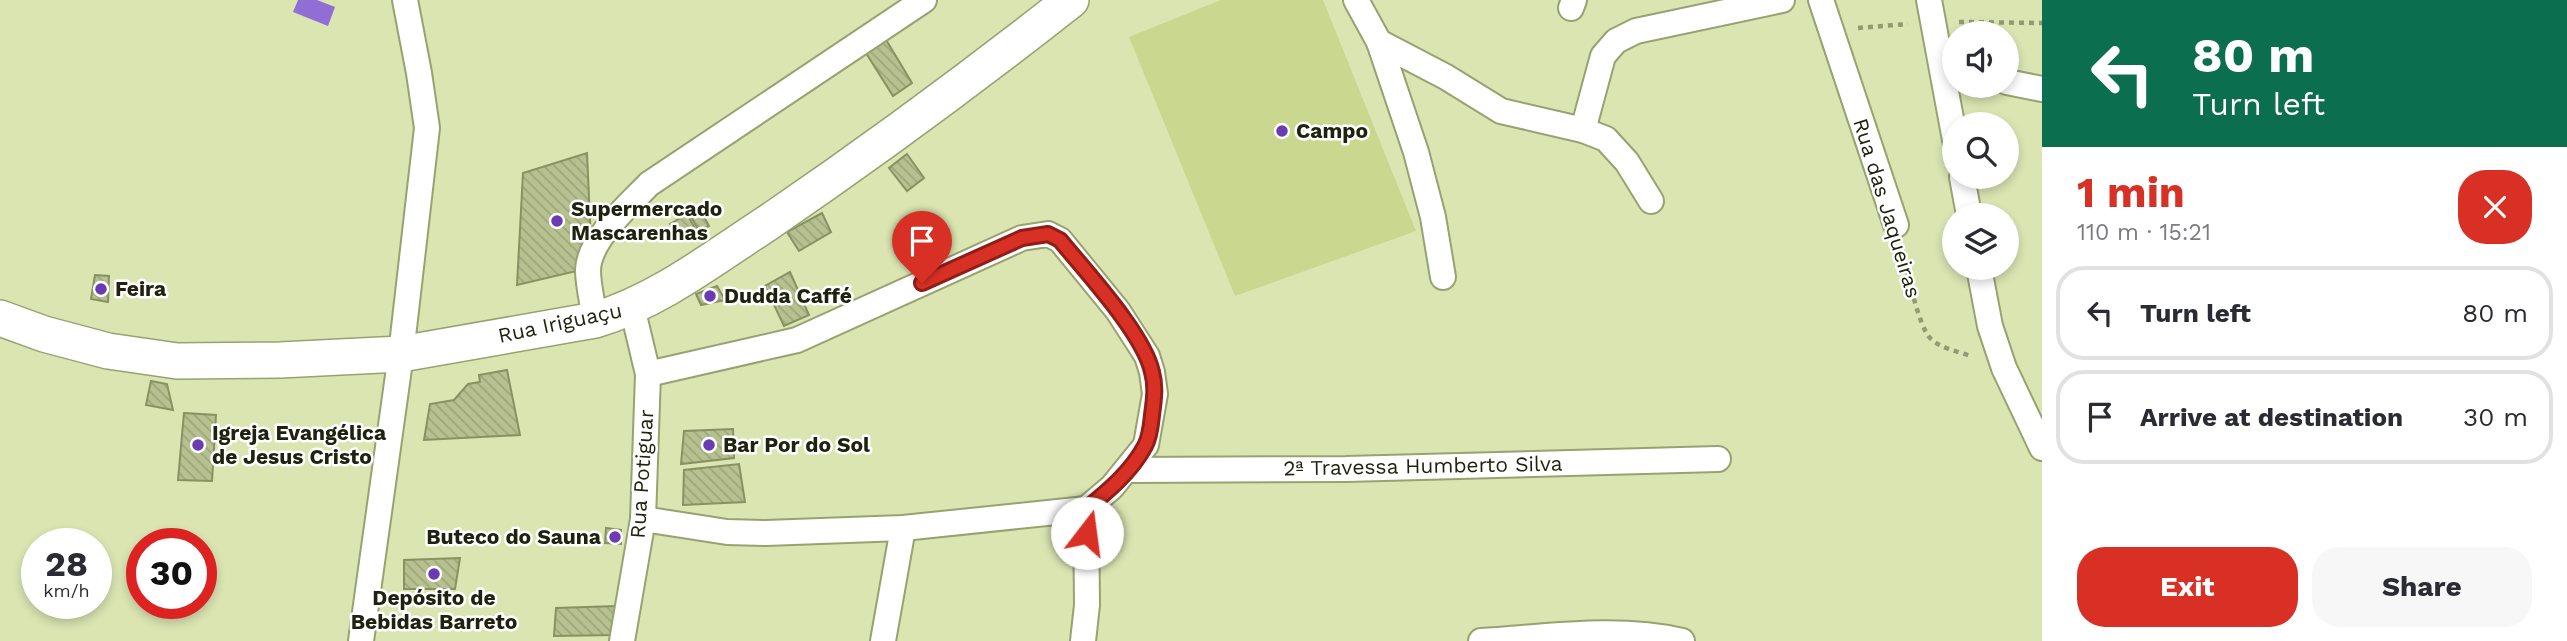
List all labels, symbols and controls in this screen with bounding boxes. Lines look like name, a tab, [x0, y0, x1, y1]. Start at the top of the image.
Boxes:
map controls	[1942, 21, 2019, 280]
button: sound	[1942, 21, 2019, 98]
text: 80 m	[2192, 26, 2314, 84]
icon: left	[2077, 28, 2168, 119]
text: Turn left	[2192, 85, 2325, 123]
button: search	[1942, 112, 2019, 189]
street label: Rua das Jaqueiras	[1848, 115, 1927, 301]
place label: Campo	[1296, 118, 1368, 143]
marker: Campo	[1274, 123, 1290, 139]
text: 1 min	[2077, 168, 2185, 217]
button: close	[2458, 170, 2532, 244]
place label: Supermercado Mascarenhas	[571, 196, 722, 245]
button: layers	[1942, 203, 2019, 280]
pin	[892, 211, 952, 283]
marker: Supermercado Mascarenhas	[549, 213, 565, 229]
text: 110 m · 15:21	[2077, 219, 2211, 246]
icon: arrive	[903, 222, 941, 260]
place label: Feira	[115, 276, 167, 301]
marker: Feira	[93, 281, 109, 297]
place label: Dudda Caffé	[724, 283, 852, 308]
marker: Dudda Caffé	[702, 288, 718, 304]
icon: left	[2081, 294, 2119, 332]
street label: Rua Iriguaçu	[496, 297, 624, 348]
text: Turn left	[2140, 298, 2251, 328]
text: 80 m	[2462, 298, 2528, 328]
icon: arrive	[2081, 398, 2119, 436]
text: Arrive at destination	[2140, 402, 2403, 432]
text: 30 m	[2463, 402, 2528, 432]
street label: Rua Potiguar	[625, 408, 659, 539]
place label: Igreja Evangélica de Jesus Cristo	[212, 420, 387, 469]
place label: Bar Por do Sol	[723, 432, 870, 457]
marker: Igreja Evangélica de Jesus Cristo	[190, 437, 206, 453]
marker: Bar Por do Sol	[701, 437, 717, 453]
street label: 2ª Travessa Humberto Silva	[1283, 451, 1563, 480]
position arrow	[1050, 496, 1124, 570]
place label: Buteco do Sauna	[426, 524, 602, 549]
speed limit sign: 30	[126, 528, 217, 619]
marker: Buteco do Sauna	[607, 529, 623, 545]
text: 28	[45, 543, 88, 585]
button: Exit	[2077, 547, 2298, 627]
button: Share	[2312, 547, 2532, 627]
marker: Depósito de Bebidas Barreto	[426, 566, 442, 582]
text: km/h	[43, 580, 90, 601]
place label: Depósito de Bebidas Barreto	[351, 585, 517, 634]

